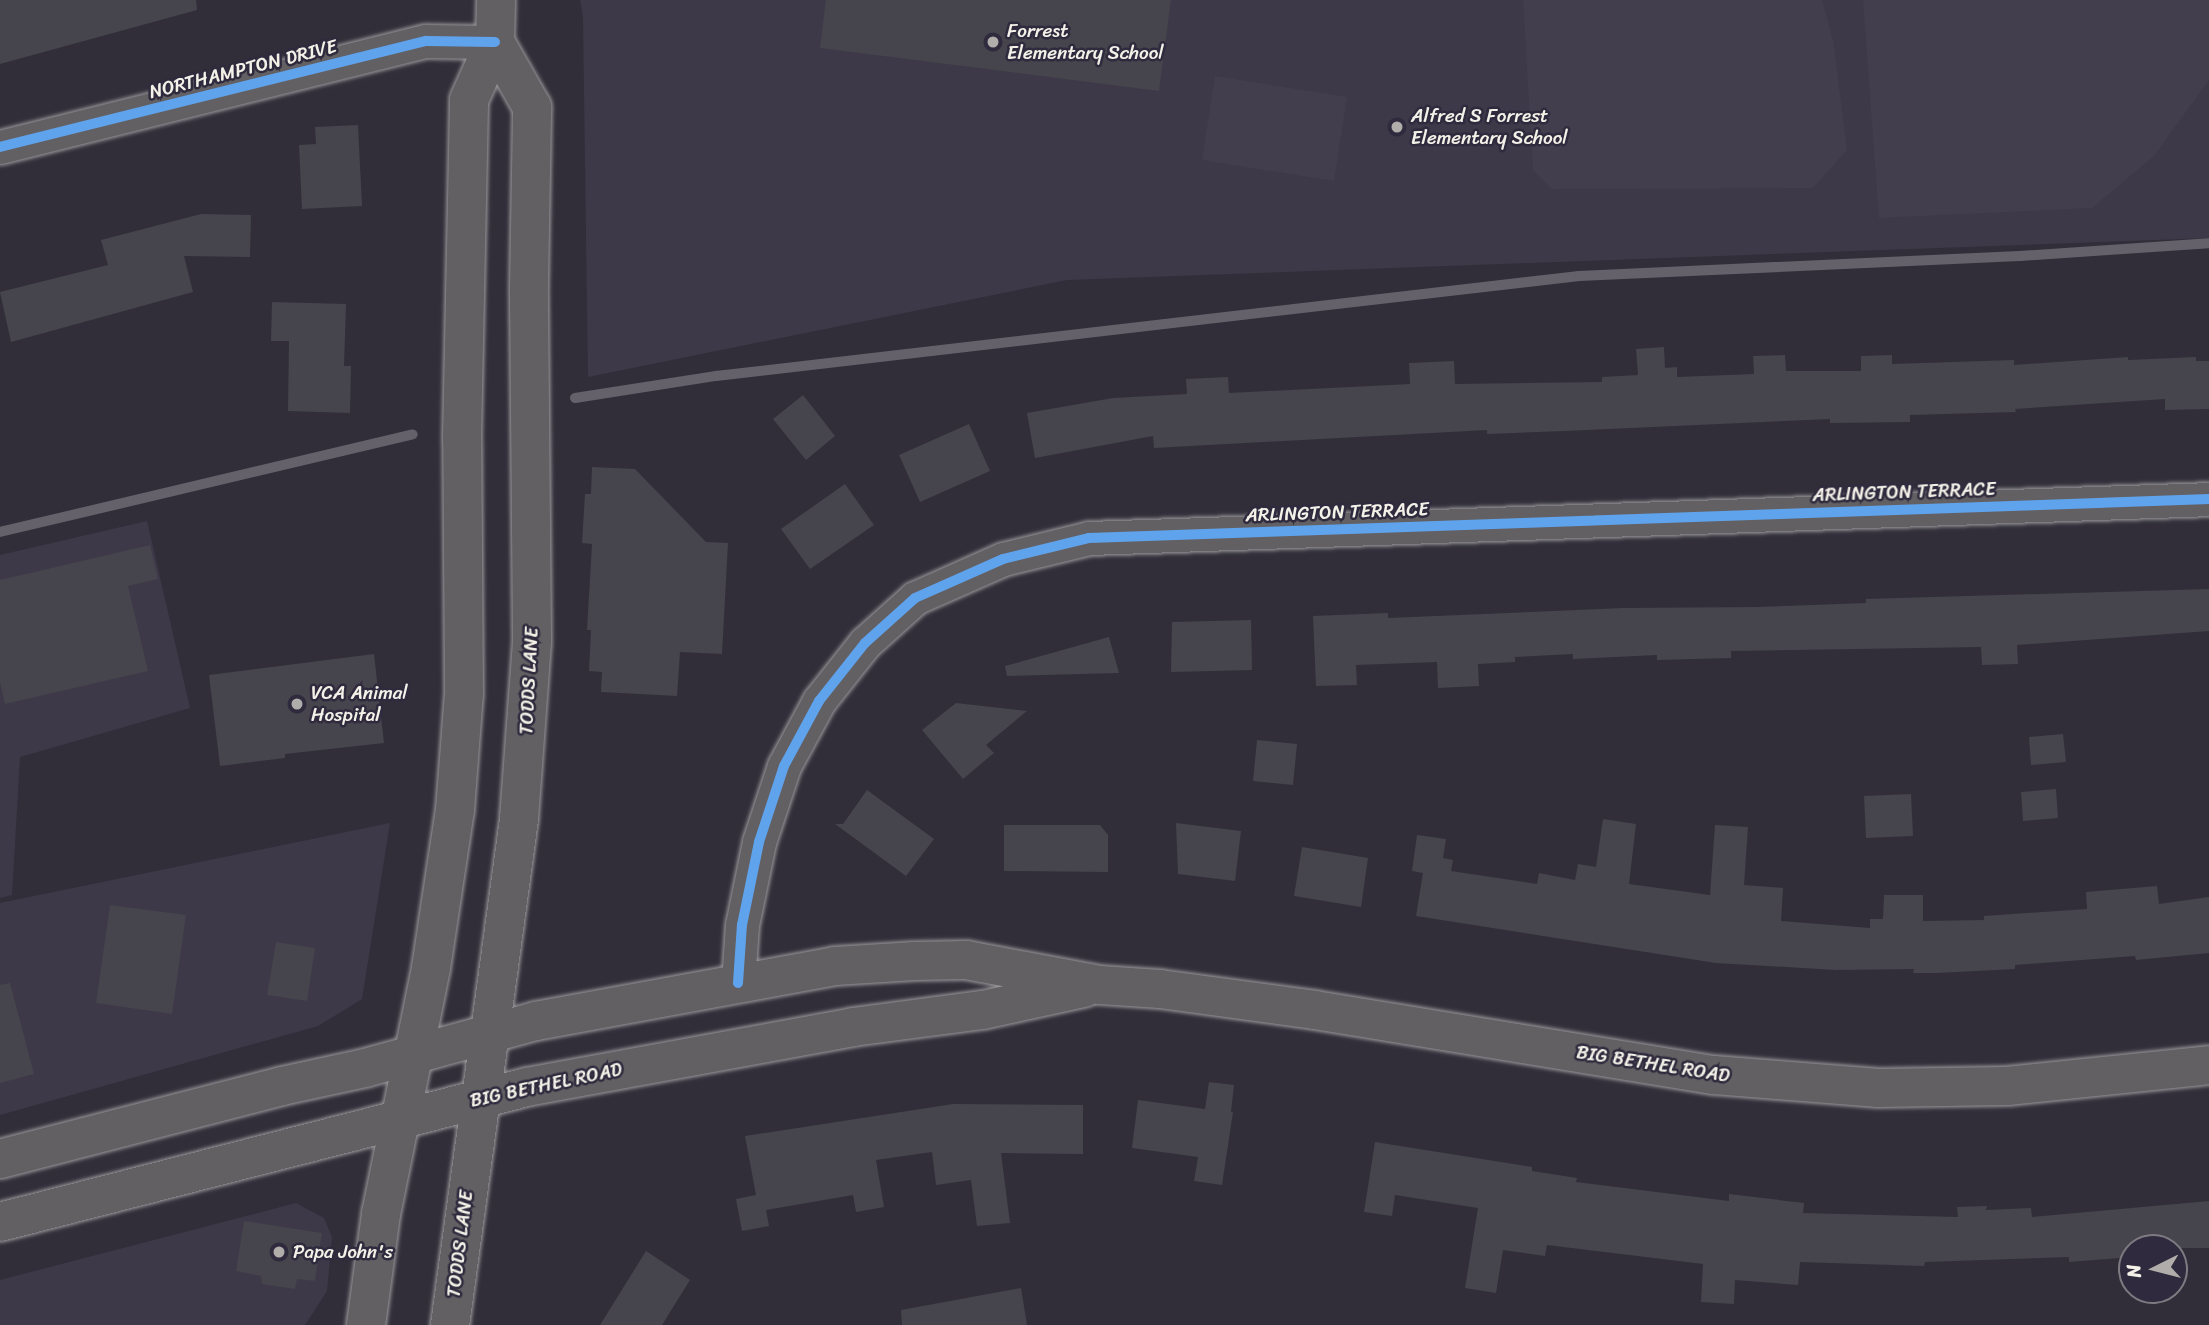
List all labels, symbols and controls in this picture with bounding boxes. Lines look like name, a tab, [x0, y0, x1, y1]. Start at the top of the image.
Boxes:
place label: Forrest Elementary School	[1007, 20, 1164, 64]
marker: Forrest Elementary School	[985, 34, 1001, 50]
street label: NORTHAMPTON DRIVE	[147, 35, 339, 103]
place label: Alfred S Forrest Elementary School	[1411, 105, 1568, 149]
marker: Alfred S Forrest Elementary School	[1389, 119, 1405, 135]
street label: ARLINGTON TERRACE	[1812, 477, 1996, 507]
street label: ARLINGTON TERRACE	[1245, 497, 1429, 527]
street label: TODDS LANE	[515, 627, 543, 735]
place label: VCA Animal Hospital	[311, 682, 408, 726]
marker: VCA Animal Hospital	[289, 696, 305, 712]
street label: BIG BETHEL ROAD	[1576, 1041, 1730, 1087]
street label: BIG BETHEL ROAD	[469, 1058, 623, 1112]
street label: TODDS LANE	[442, 1189, 478, 1299]
north arrow	[2118, 1234, 2188, 1304]
place label: Papa John's	[293, 1241, 392, 1263]
marker: Papa John's	[271, 1244, 287, 1260]
text: N	[2117, 1263, 2151, 1279]

